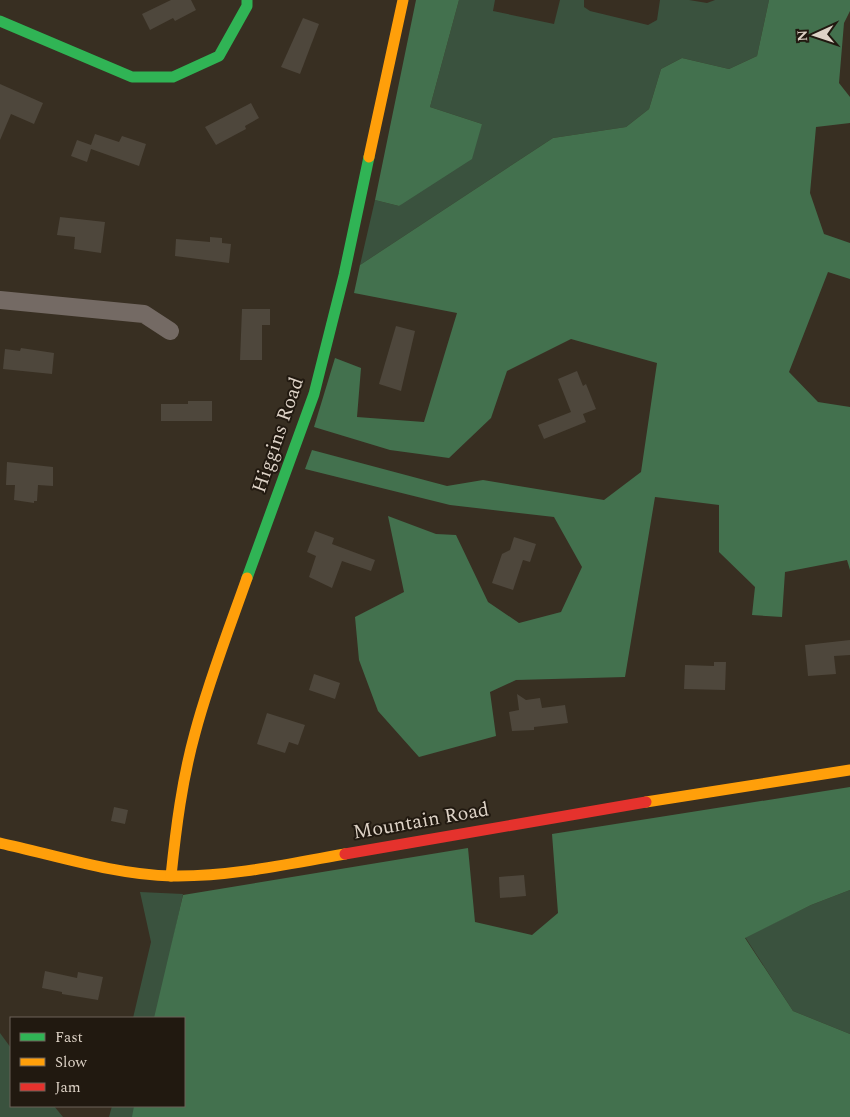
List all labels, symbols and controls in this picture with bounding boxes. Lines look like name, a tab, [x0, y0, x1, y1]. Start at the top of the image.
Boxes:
north arrow	[790, 10, 840, 60]
text: N	[792, 29, 813, 42]
street label: Higgins Road	[244, 373, 312, 497]
street label: Mountain Road	[351, 794, 491, 848]
legend	[10, 1017, 185, 1107]
text: Fast	[55, 1026, 83, 1049]
text: Slow	[55, 1051, 87, 1074]
text: Jam	[55, 1076, 81, 1099]

